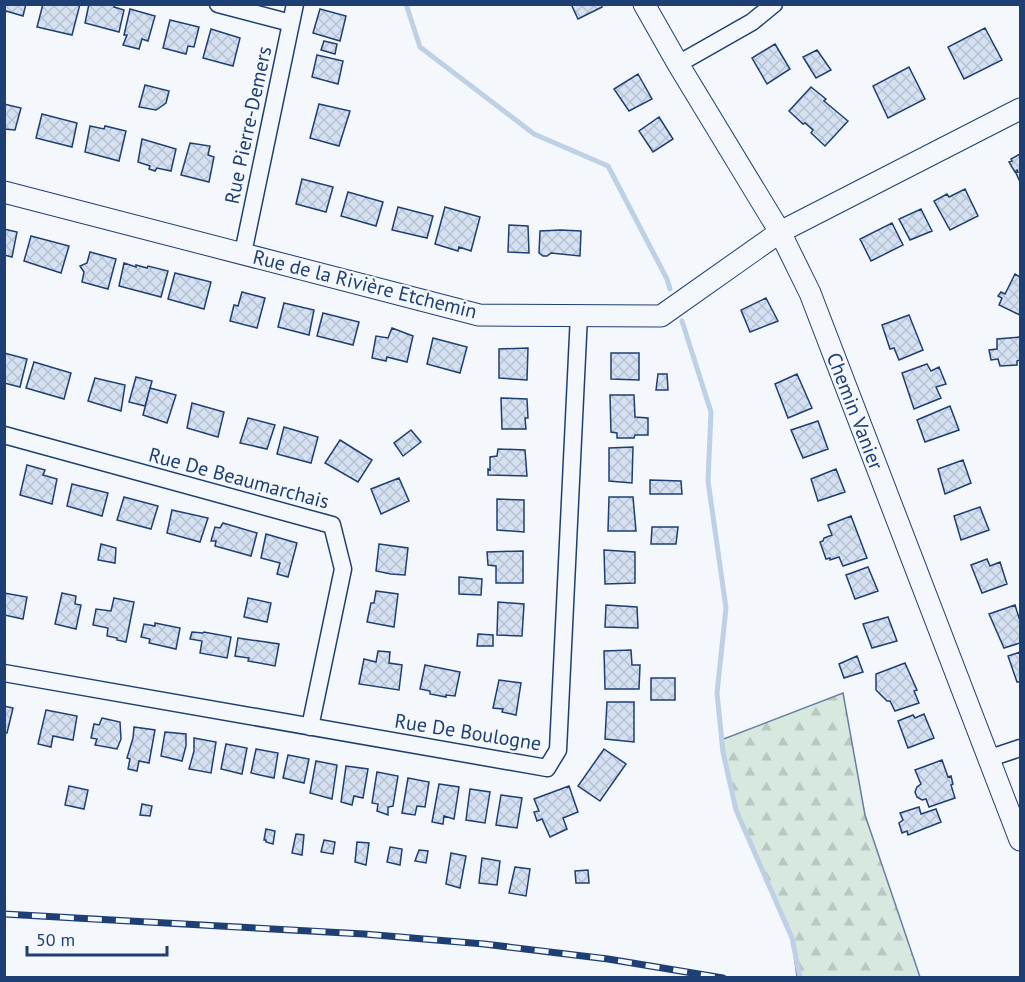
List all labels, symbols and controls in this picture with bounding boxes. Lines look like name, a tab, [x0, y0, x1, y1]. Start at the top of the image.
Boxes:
street label: Rue Pierre-Demers	[219, 44, 277, 206]
street label: Rue de la Rivière Etchemin	[250, 244, 480, 324]
street label: Chemin Vanier	[821, 349, 889, 473]
street label: Rue De Beaumarchais	[146, 441, 332, 515]
street label: Rue De Boulogne	[393, 708, 543, 756]
scale bar	[27, 919, 166, 957]
text: 50 m	[36, 928, 75, 951]

